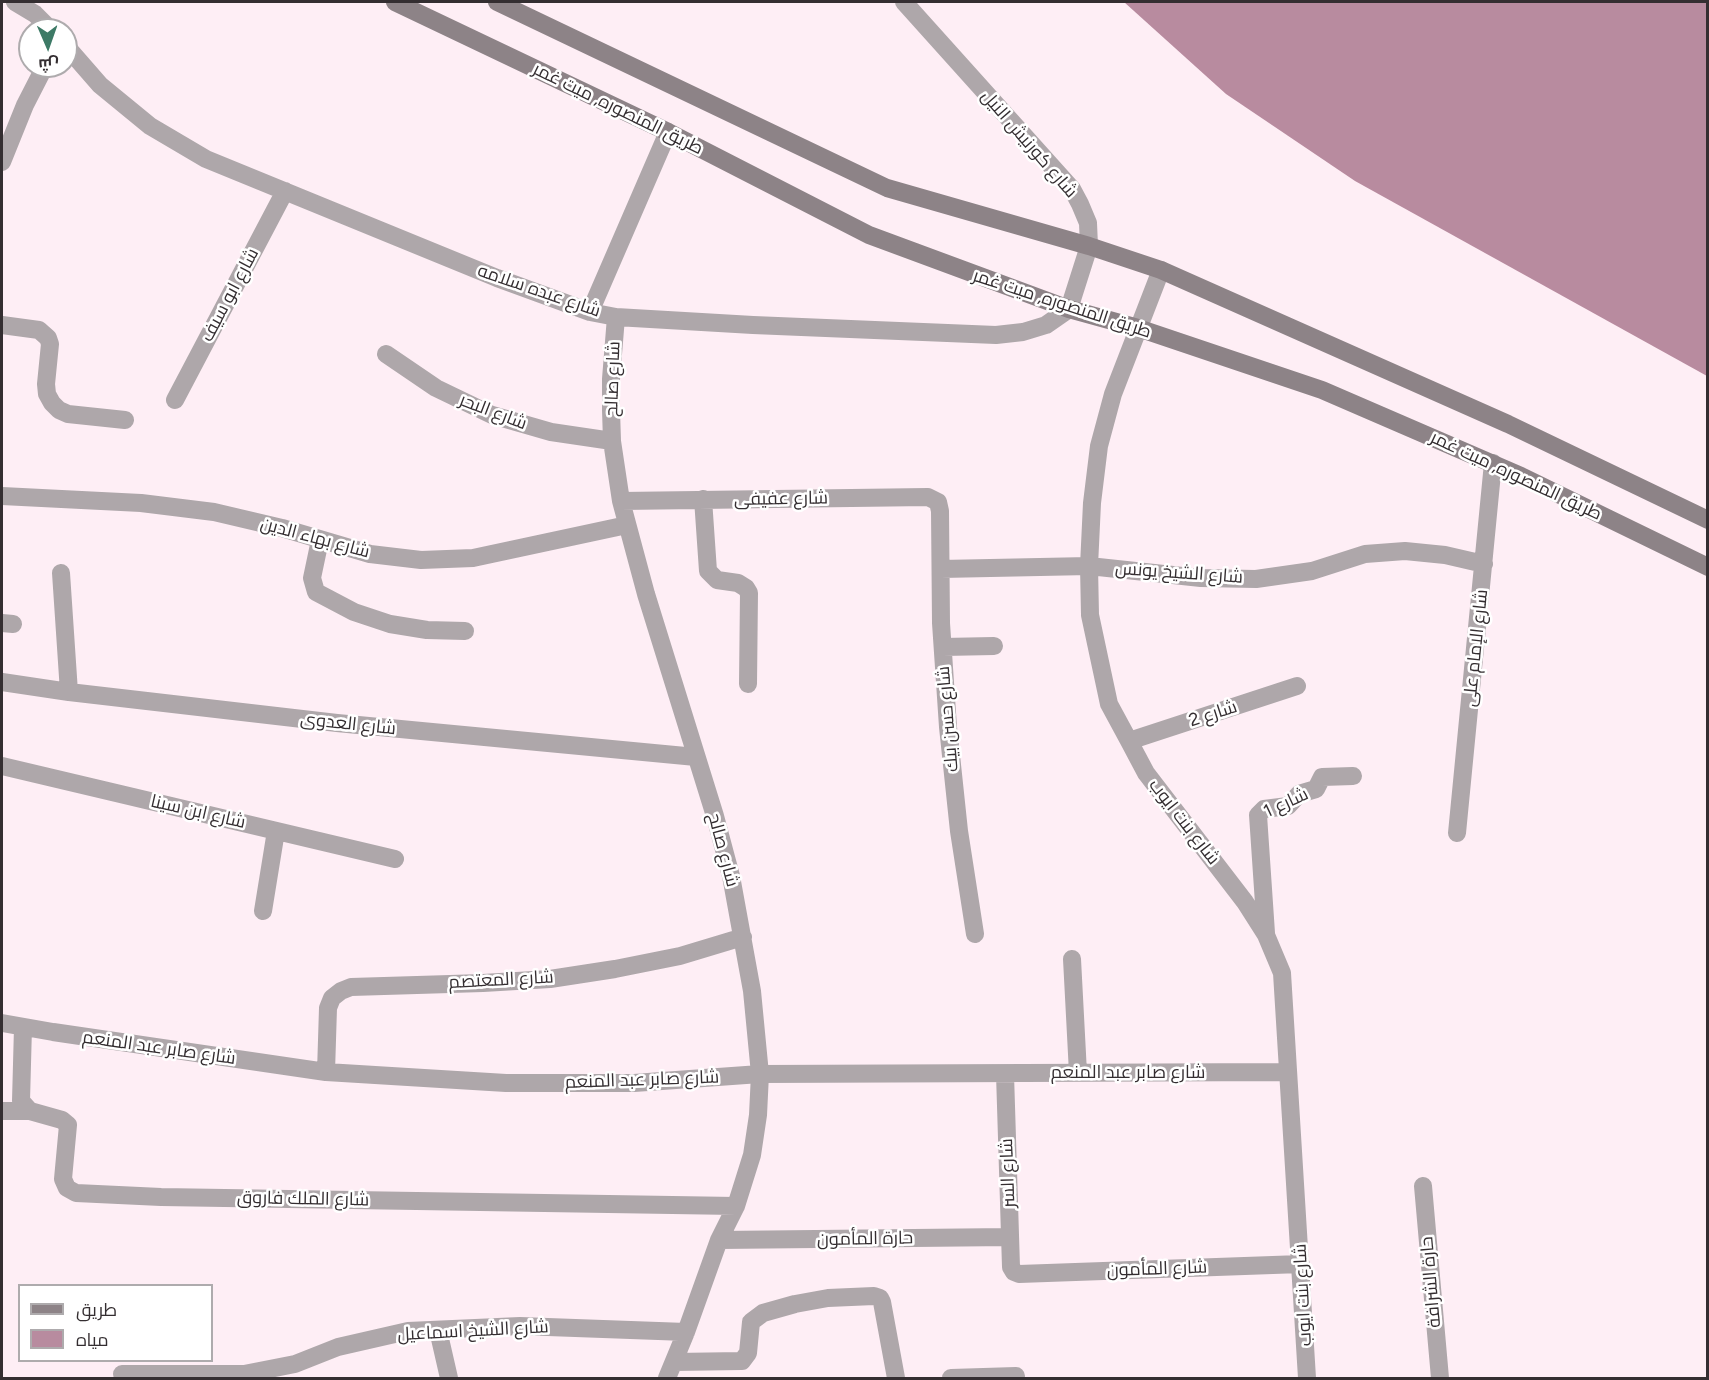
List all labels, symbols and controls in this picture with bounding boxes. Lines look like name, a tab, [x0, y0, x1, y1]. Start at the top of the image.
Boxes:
north arrow	[18, 18, 78, 78]
text: ش	[38, 55, 59, 74]
street label: طريق المنصوره, ميت غمر	[529, 58, 707, 160]
street label: شارع كورنيش النيل	[976, 86, 1082, 202]
street label: شارع ابو سيف	[196, 244, 264, 346]
street label: شارع عبده سلامه	[475, 260, 603, 322]
street label: طريق المنصوره, ميت غمر	[970, 265, 1154, 343]
street label: شارع صالح	[601, 341, 625, 417]
street label: شارع البحر	[456, 389, 530, 435]
street label: طريق المنصوره, ميت غمر	[1427, 427, 1605, 525]
street label: شارع عفيفى	[734, 487, 828, 511]
street label: شارع بهاء الدين	[258, 513, 372, 563]
street label: شارع الشيخ يونس	[1114, 558, 1244, 588]
street label: شارع الإمام على	[1459, 588, 1493, 708]
street label: شارع حسن بيك	[933, 665, 963, 773]
street label: شارع 2	[1186, 696, 1240, 732]
street label: شارع العدوى	[299, 708, 397, 740]
street label: شارع بنت ايوب	[1144, 775, 1224, 869]
street label: شارع 1	[1260, 783, 1312, 823]
street label: شارع ابن سينا	[148, 791, 248, 833]
street label: شارع صالح	[703, 811, 743, 889]
street label: شارع المعتصم	[448, 966, 554, 994]
street label: شارع صابر عبد المنعم	[81, 1027, 237, 1069]
street label: شارع صابر عبد المنعم	[1051, 1062, 1205, 1084]
street label: شارع صابر عبد المنعم	[564, 1067, 720, 1093]
street label: شارع السر	[996, 1138, 1020, 1208]
street label: شارع الملك فاروق	[237, 1187, 369, 1211]
street label: حارة المأمون	[817, 1227, 913, 1251]
street label: حارة الشرافة	[1416, 1235, 1446, 1329]
street label: شارع بنت ايوب	[1290, 1243, 1316, 1347]
street label: شارع المأمون	[1106, 1256, 1208, 1282]
legend	[18, 1284, 213, 1362]
text: طريق	[76, 1299, 117, 1321]
street label: شارع الشيخ اسماعيل	[397, 1316, 549, 1346]
text: مياه	[76, 1329, 109, 1351]

